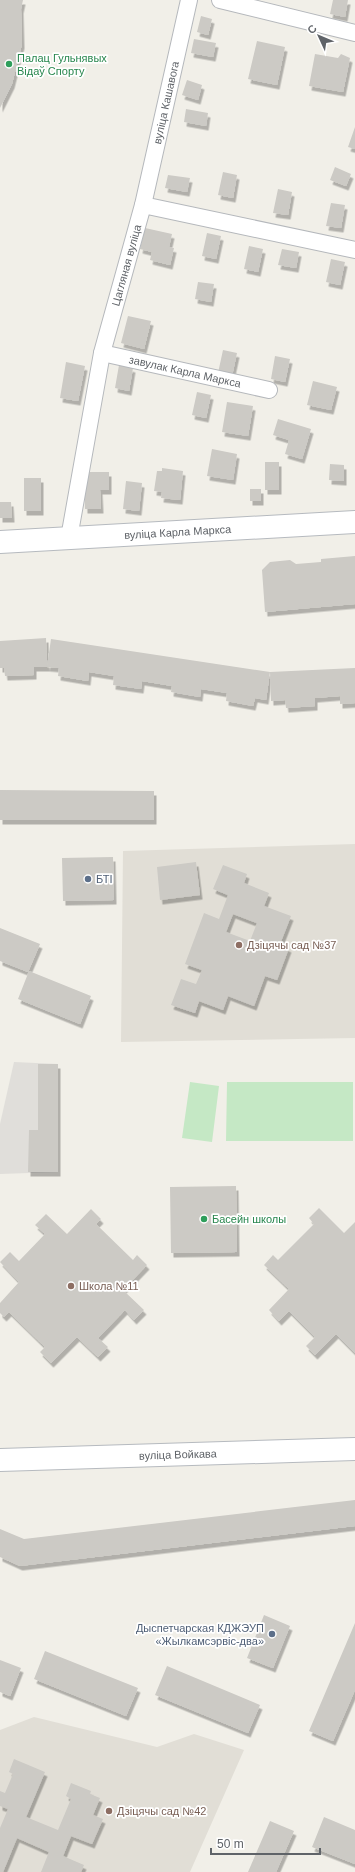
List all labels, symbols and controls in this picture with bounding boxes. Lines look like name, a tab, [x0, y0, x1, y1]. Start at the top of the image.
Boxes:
north arrow	[299, 16, 339, 56]
text: С	[305, 22, 319, 36]
place label: Палац Гульнявых Відаў Спорту	[17, 52, 107, 77]
marker: Палац Гульнявых Відаў Спорту	[4, 59, 14, 69]
street label: вуліца Кашавога	[151, 59, 181, 145]
street label: Цагляная вуліца	[109, 222, 144, 307]
street label: завулак Карла Маркса	[128, 353, 243, 390]
street label: вуліца Карла Маркса	[124, 523, 232, 541]
place label: БТІ	[96, 873, 113, 885]
marker: БТІ	[83, 874, 93, 884]
place label: Дзіцячы сад №37	[247, 939, 336, 951]
marker: Дзіцячы сад №37	[234, 940, 244, 950]
place label: Басейн школы	[212, 1213, 286, 1225]
marker: Басейн школы	[199, 1214, 209, 1224]
place label: Школа №11	[79, 1280, 139, 1292]
marker: Школа №11	[66, 1281, 76, 1291]
street label: вуліца Войкава	[139, 1447, 218, 1462]
place label: Дыспетчарская КДЖЭУП «Жылкамсэрвіс-два»	[136, 1622, 264, 1647]
marker: Дыспетчарская КДЖЭУП «Жылкамсэрвіс-два»	[267, 1629, 277, 1639]
place label: Дзіцячы сад №42	[117, 1805, 206, 1817]
marker: Дзіцячы сад №42	[104, 1806, 114, 1816]
scale bar	[211, 1830, 320, 1856]
text: 50 m	[217, 1837, 244, 1851]

